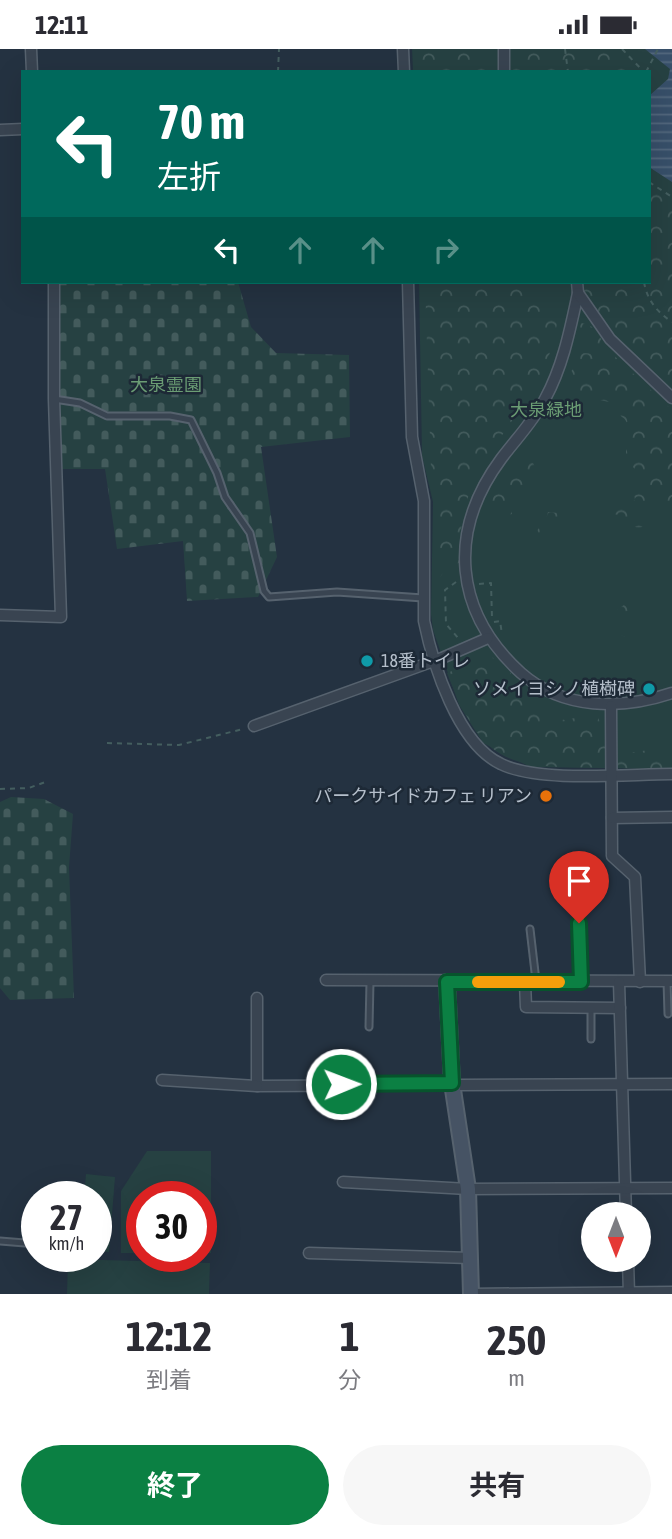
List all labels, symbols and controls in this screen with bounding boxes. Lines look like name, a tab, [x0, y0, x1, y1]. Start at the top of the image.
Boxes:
text: 12:11	[35, 10, 89, 40]
text: 70 m	[157, 93, 245, 149]
icon: left	[42, 98, 133, 189]
text: 左折	[157, 158, 221, 195]
icon: left	[208, 231, 246, 269]
icon: ahead	[281, 231, 319, 269]
icon: ahead	[354, 231, 392, 269]
icon: right	[427, 231, 465, 269]
park label: 大泉霊園	[130, 374, 202, 395]
park label: 大泉緑地	[510, 399, 582, 420]
place label: 18番トイレ	[381, 650, 470, 671]
marker: 18番トイレ	[359, 653, 375, 669]
place label: ソメイヨシノ植樹碑	[473, 678, 635, 699]
marker: ソメイヨシノ植樹碑	[641, 681, 657, 697]
place label: パークサイドカフェ リアン	[314, 785, 532, 806]
marker: パークサイドカフェ リアン	[538, 788, 554, 804]
pin	[549, 851, 609, 923]
icon: arrive	[560, 862, 598, 900]
position arrow	[304, 1047, 378, 1121]
speed limit sign: 30	[126, 1181, 217, 1272]
text: 27	[50, 1197, 83, 1237]
north arrow	[581, 1202, 651, 1272]
map controls	[581, 1202, 651, 1272]
text: km/h	[49, 1233, 84, 1254]
text: 12:12	[126, 1312, 212, 1360]
text: 1	[340, 1312, 359, 1360]
text: 250	[487, 1316, 546, 1364]
text: m	[508, 1365, 525, 1391]
text: 到着	[146, 1367, 192, 1393]
text: 分	[338, 1367, 361, 1393]
button: 終了	[21, 1445, 329, 1525]
button: 共有	[343, 1445, 651, 1525]

